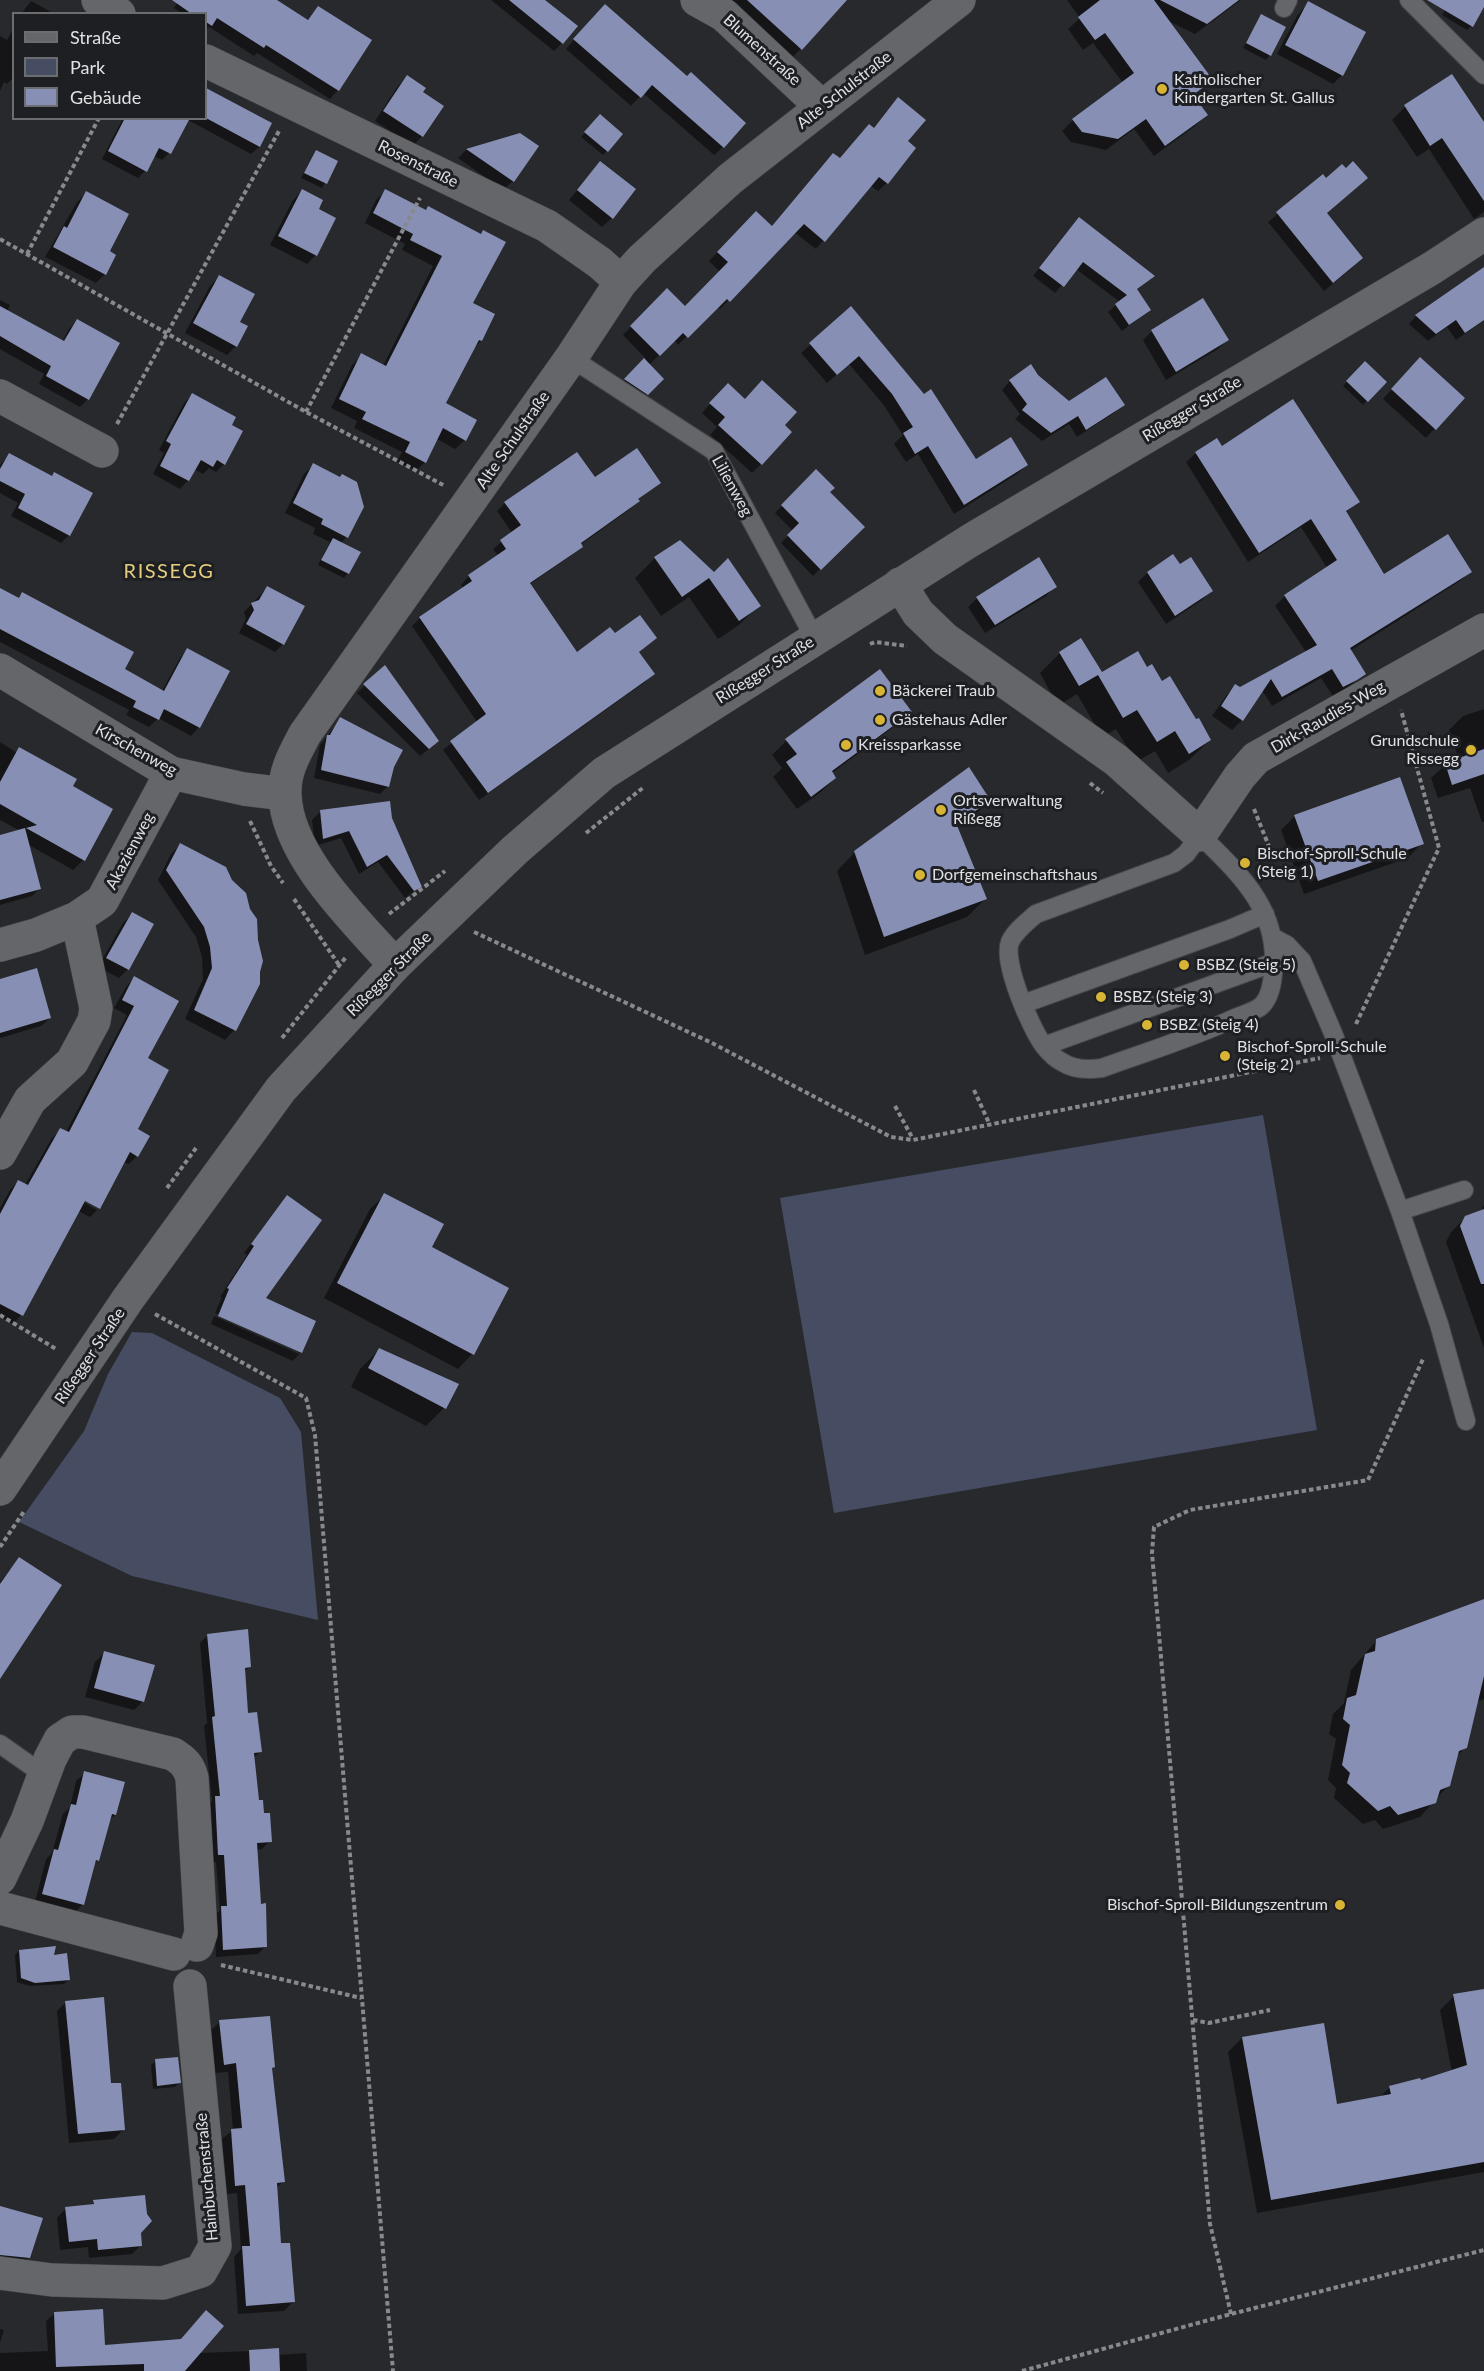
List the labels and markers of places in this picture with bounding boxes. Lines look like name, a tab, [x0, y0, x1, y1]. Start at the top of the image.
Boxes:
place label: Katholischer Kindergarten St. Gallus	[1174, 70, 1335, 108]
marker: Katholischer Kindergarten St. Gallus	[1155, 82, 1169, 96]
place label: Bäckerei Traub	[892, 681, 995, 701]
marker: Bäckerei Traub	[873, 684, 887, 698]
place label: Gästehaus Adler	[892, 710, 1007, 730]
marker: Gästehaus Adler	[873, 713, 887, 727]
place label: Grundschule Rissegg	[1370, 731, 1459, 769]
place label: Kreissparkasse	[858, 735, 961, 755]
marker: Kreissparkasse	[839, 738, 853, 752]
marker: Grundschule Rissegg	[1464, 743, 1478, 757]
place label: Ortsverwaltung Rißegg	[953, 791, 1062, 829]
marker: Ortsverwaltung Rißegg	[934, 803, 948, 817]
place label: Bischof-Sproll-Schule (Steig 1)	[1257, 844, 1407, 882]
marker: Bischof-Sproll-Schule (Steig 1)	[1238, 856, 1252, 870]
place label: Dorfgemeinschaftshaus	[932, 865, 1097, 885]
marker: Dorfgemeinschaftshaus	[913, 868, 927, 882]
place label: BSBZ (Steig 5)	[1196, 955, 1296, 975]
marker: BSBZ (Steig 5)	[1177, 958, 1191, 972]
place label: BSBZ (Steig 3)	[1113, 987, 1213, 1007]
marker: BSBZ (Steig 3)	[1094, 990, 1108, 1004]
place label: BSBZ (Steig 4)	[1159, 1015, 1259, 1035]
marker: BSBZ (Steig 4)	[1140, 1018, 1154, 1032]
place label: Bischof-Sproll-Schule (Steig 2)	[1237, 1037, 1387, 1075]
marker: Bischof-Sproll-Schule (Steig 2)	[1218, 1049, 1232, 1063]
place label: Bischof-Sproll-Bildungszentrum	[1107, 1895, 1328, 1915]
marker: Bischof-Sproll-Bildungszentrum	[1333, 1898, 1347, 1912]

